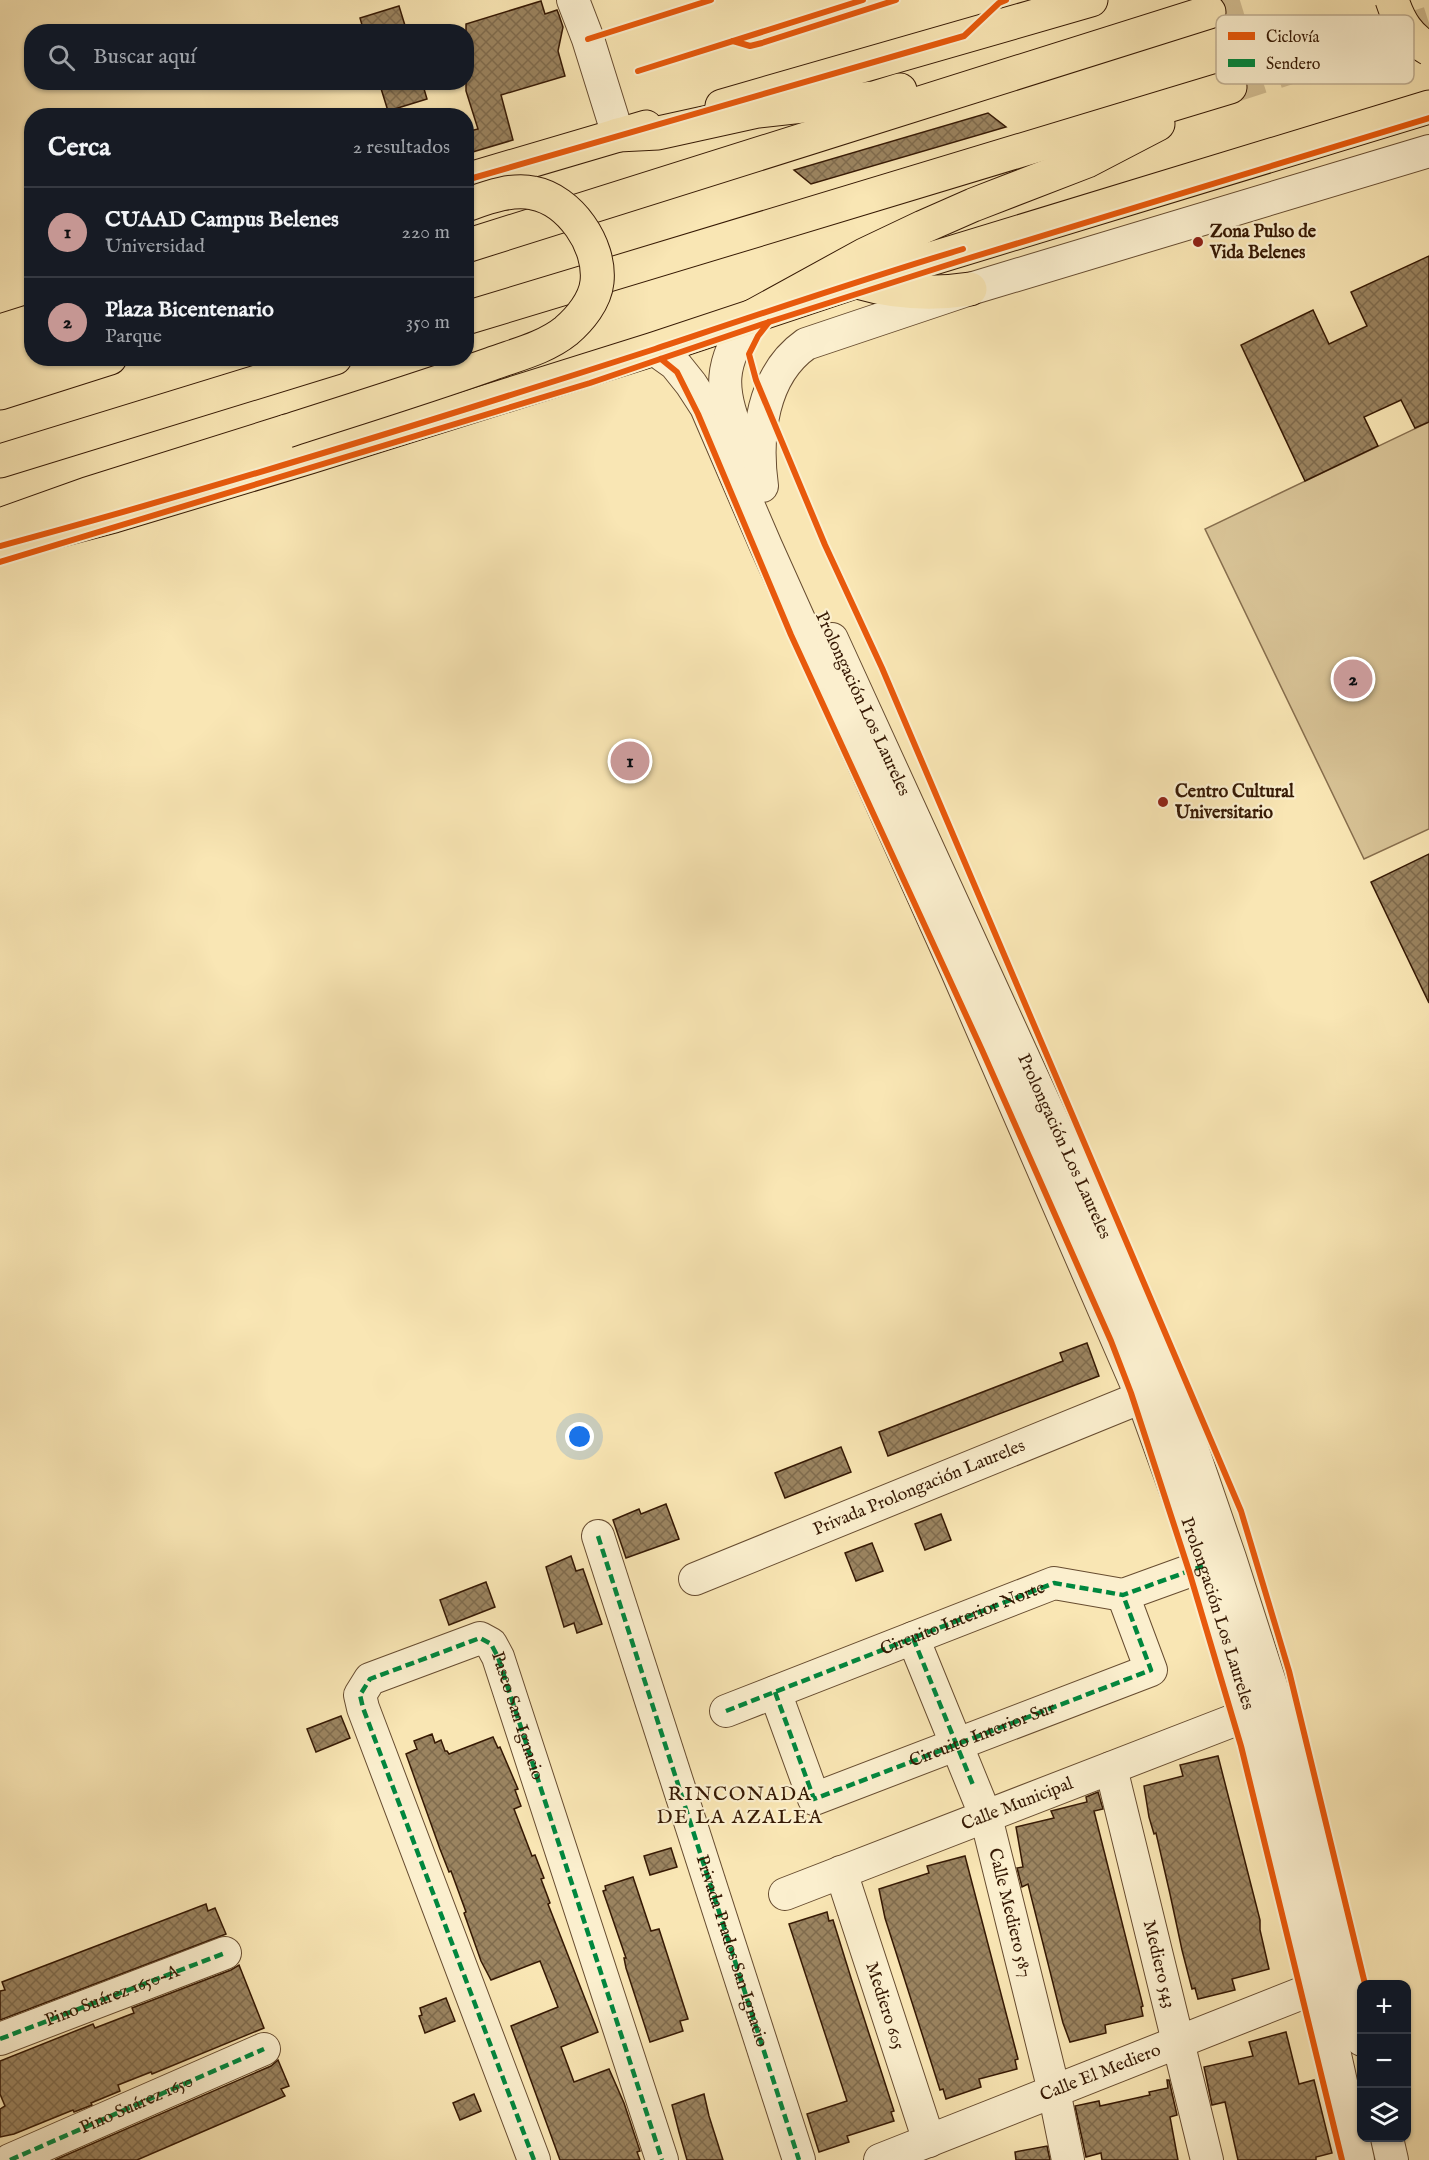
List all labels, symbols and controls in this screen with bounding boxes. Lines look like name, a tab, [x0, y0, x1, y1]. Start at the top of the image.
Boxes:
legend	[1216, 15, 1414, 84]
search box	[24, 24, 474, 90]
text: Ciclovía	[1266, 28, 1320, 48]
icon: search	[45, 41, 78, 74]
text: Buscar aquí	[93, 43, 196, 71]
text: Sendero	[1266, 55, 1321, 75]
text: Cerca	[48, 131, 110, 164]
text: 2 resultados	[353, 135, 450, 160]
text: CUAAD Campus Belenes	[105, 206, 339, 234]
text: 1	[64, 220, 71, 245]
text: 220 m	[402, 220, 450, 245]
place label: Zona Pulso de Vida Belenes	[1209, 221, 1317, 265]
text: Universidad	[105, 234, 205, 259]
marker: Zona Pulso de Vida Belenes	[1191, 235, 1205, 249]
text: Plaza Bicentenario	[105, 296, 274, 324]
text: 2	[63, 310, 72, 335]
text: 350 m	[406, 310, 450, 335]
text: Parque	[105, 324, 162, 349]
street label: Prolongación Los Laureles	[809, 608, 915, 800]
pin: 2	[1334, 656, 1372, 702]
pin: 1	[610, 738, 650, 783]
place label: Centro Cultural Universitario	[1174, 781, 1295, 825]
marker: Centro Cultural Universitario	[1156, 795, 1170, 809]
street label: Prolongación Los Laureles	[1012, 1050, 1116, 1243]
your location	[565, 1422, 594, 1451]
street label: Privada Prolongación Laureles	[810, 1434, 1029, 1541]
street label: Prolongación Los Laureles	[1175, 1514, 1259, 1713]
street label: Circuito Interior Norte	[877, 1576, 1048, 1661]
street label: Paseo San Ignacio	[485, 1649, 549, 1783]
street label: Circuito Interior Sur	[906, 1696, 1059, 1773]
street label: Calle Municipal	[958, 1772, 1076, 1836]
district label: RINCONADA DE LA AZALEA	[657, 1782, 823, 1830]
street label: Calle Mediero 587	[983, 1846, 1037, 1980]
street label: Privada Prados San Ignacio	[690, 1852, 773, 2050]
street label: Mediero 543	[1137, 1918, 1181, 2011]
street label: Mediero 605	[860, 1959, 910, 2053]
street label: Pino Suárez 1650-A	[42, 1960, 183, 2032]
map controls	[1357, 1980, 1411, 2142]
button: +	[1357, 1980, 1411, 2034]
button: −	[1357, 2034, 1411, 2088]
street label: Calle El Mediero	[1037, 2039, 1164, 2107]
street label: Pino Suárez 1650	[76, 2070, 197, 2140]
button: layers	[1357, 2088, 1411, 2142]

